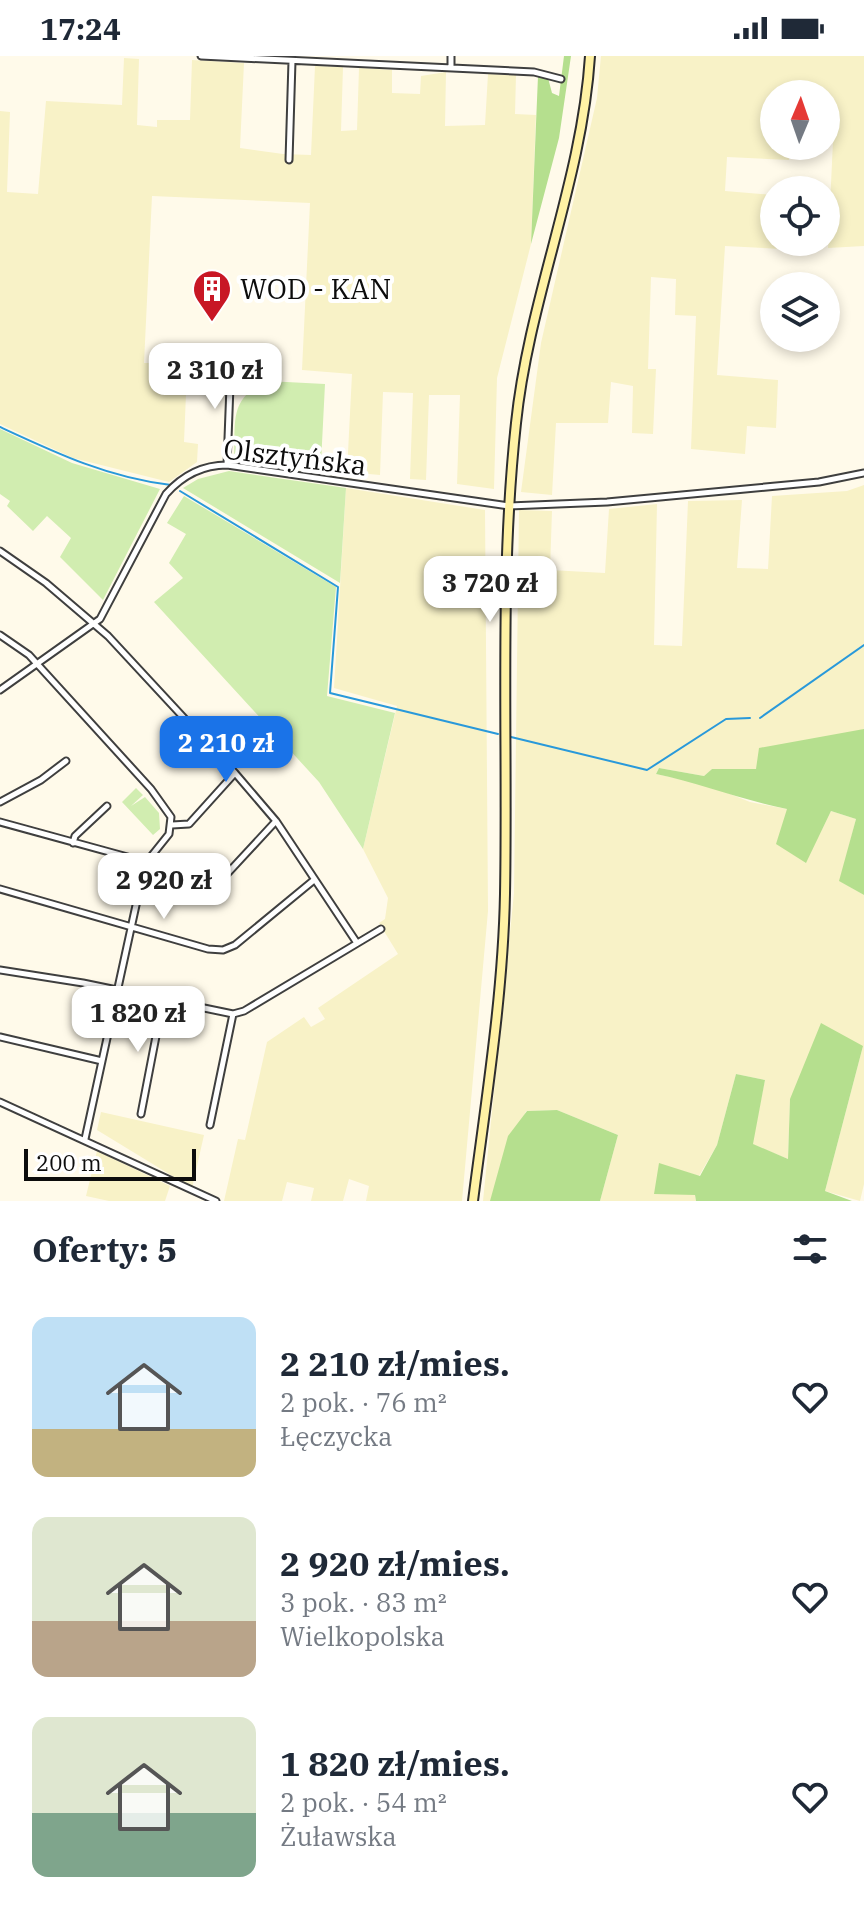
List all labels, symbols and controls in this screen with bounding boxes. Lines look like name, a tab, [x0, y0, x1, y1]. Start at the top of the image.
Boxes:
text: 17:24	[40, 9, 121, 48]
north arrow	[760, 80, 840, 160]
map controls	[760, 80, 840, 352]
button: locate	[760, 176, 840, 256]
building icon: WOD - KAN	[191, 268, 233, 323]
place label: WOD - KAN	[240, 270, 391, 307]
button: layers	[760, 272, 840, 352]
pin: 2 310 zł	[132, 343, 298, 411]
text: 2 310 zł	[167, 352, 263, 386]
street label: Olsztyńska	[221, 429, 369, 484]
pin: 3 720 zł	[407, 556, 573, 624]
text: 3 720 zł	[442, 565, 538, 599]
pin: 2 210 zł	[143, 716, 309, 784]
text: 2 210 zł	[178, 725, 274, 759]
pin: 2 920 zł	[81, 853, 247, 921]
text: 2 920 zł	[116, 862, 212, 896]
pin: 1 820 zł	[55, 986, 221, 1054]
text: 1 820 zł	[90, 995, 186, 1029]
scale bar	[24, 1145, 196, 1181]
text: 200 m	[36, 1148, 102, 1177]
text: Oferty: 5	[32, 1227, 177, 1271]
icon: filters	[788, 1227, 832, 1271]
text: 2 210 zł/mies.	[280, 1341, 510, 1385]
icon: home	[96, 1349, 192, 1445]
icon: heart	[788, 1375, 832, 1419]
text: 2 pok. · 76 m²	[280, 1385, 447, 1419]
text: Łęczycka	[280, 1419, 392, 1453]
text: 2 920 zł/mies.	[280, 1541, 510, 1585]
icon: home	[96, 1549, 192, 1645]
icon: heart	[788, 1575, 832, 1619]
text: 3 pok. · 83 m²	[280, 1585, 447, 1619]
text: Wielkopolska	[280, 1619, 445, 1653]
text: 1 820 zł/mies.	[280, 1741, 510, 1785]
icon: home	[96, 1749, 192, 1845]
icon: heart	[788, 1775, 832, 1819]
text: 2 pok. · 54 m²	[280, 1785, 447, 1819]
text: Żuławska	[280, 1819, 397, 1853]

